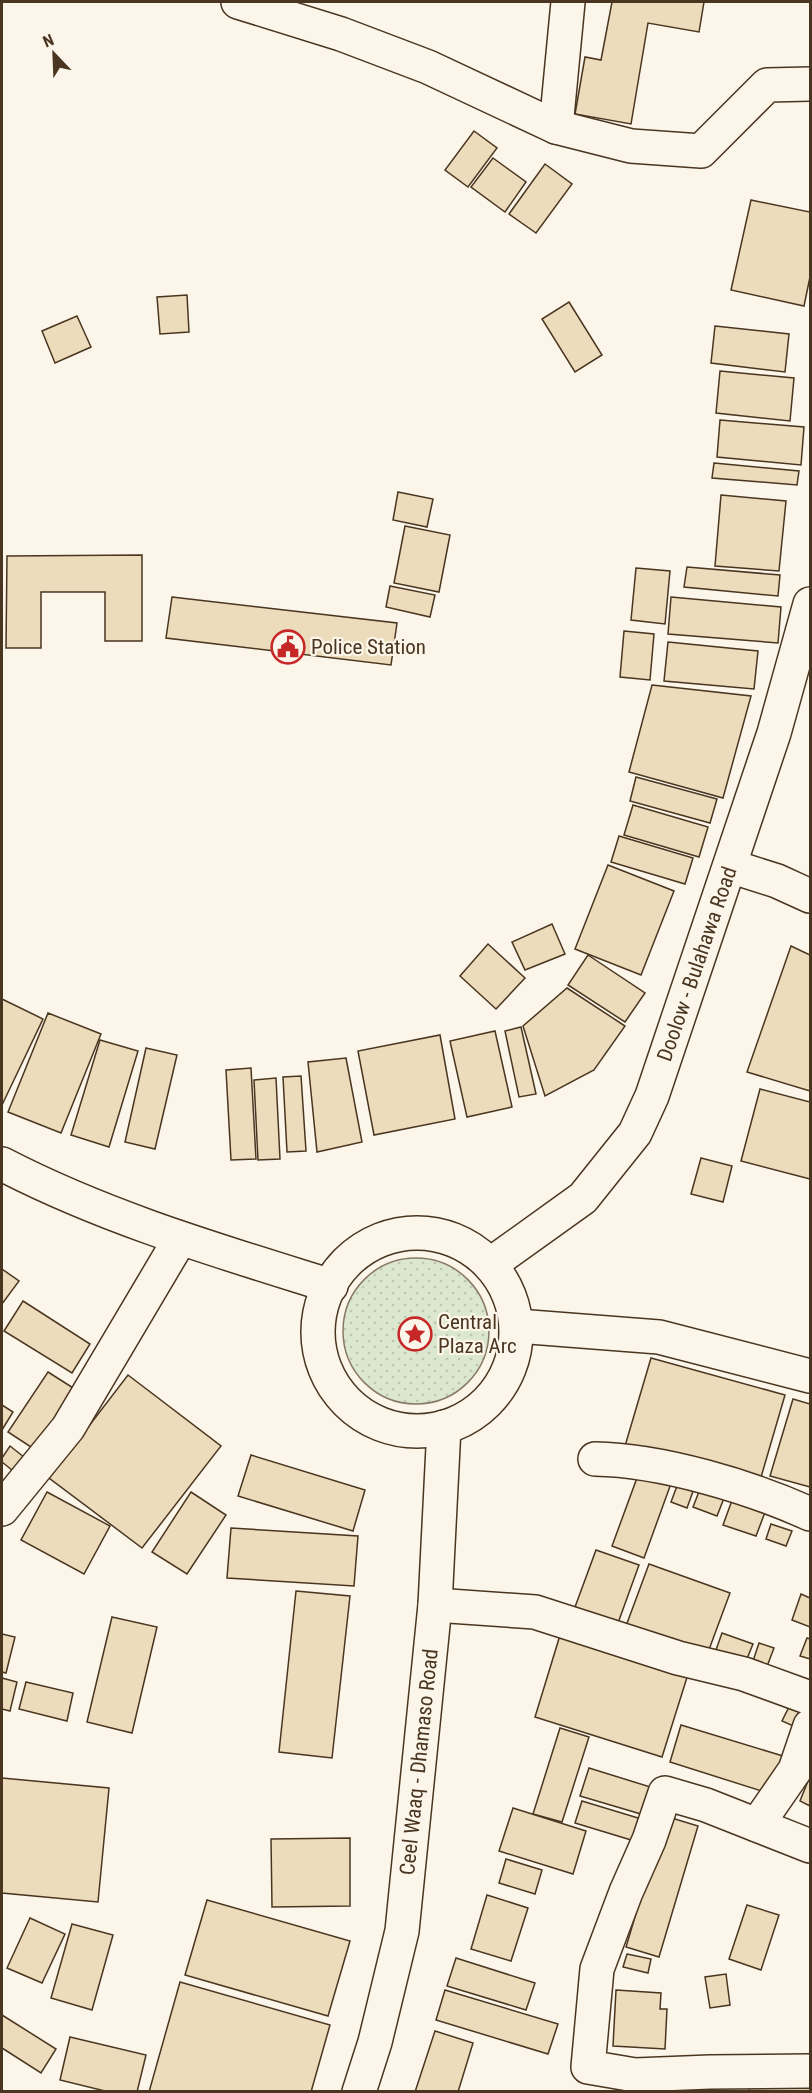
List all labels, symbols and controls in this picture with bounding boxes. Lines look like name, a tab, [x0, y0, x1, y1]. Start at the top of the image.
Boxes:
north arrow	[24, 24, 84, 84]
text: N	[40, 30, 57, 51]
public building icon: Police Station	[270, 629, 306, 665]
place label: Police Station	[311, 635, 426, 659]
street label: Doolow - Bulahawa Road	[652, 864, 742, 1064]
place label: Central Plaza Arc	[438, 1310, 517, 1358]
place icon: Central Plaza Arc	[397, 1316, 433, 1352]
street label: Ceel Waaq - Dhamaso Road	[395, 1648, 443, 1876]

